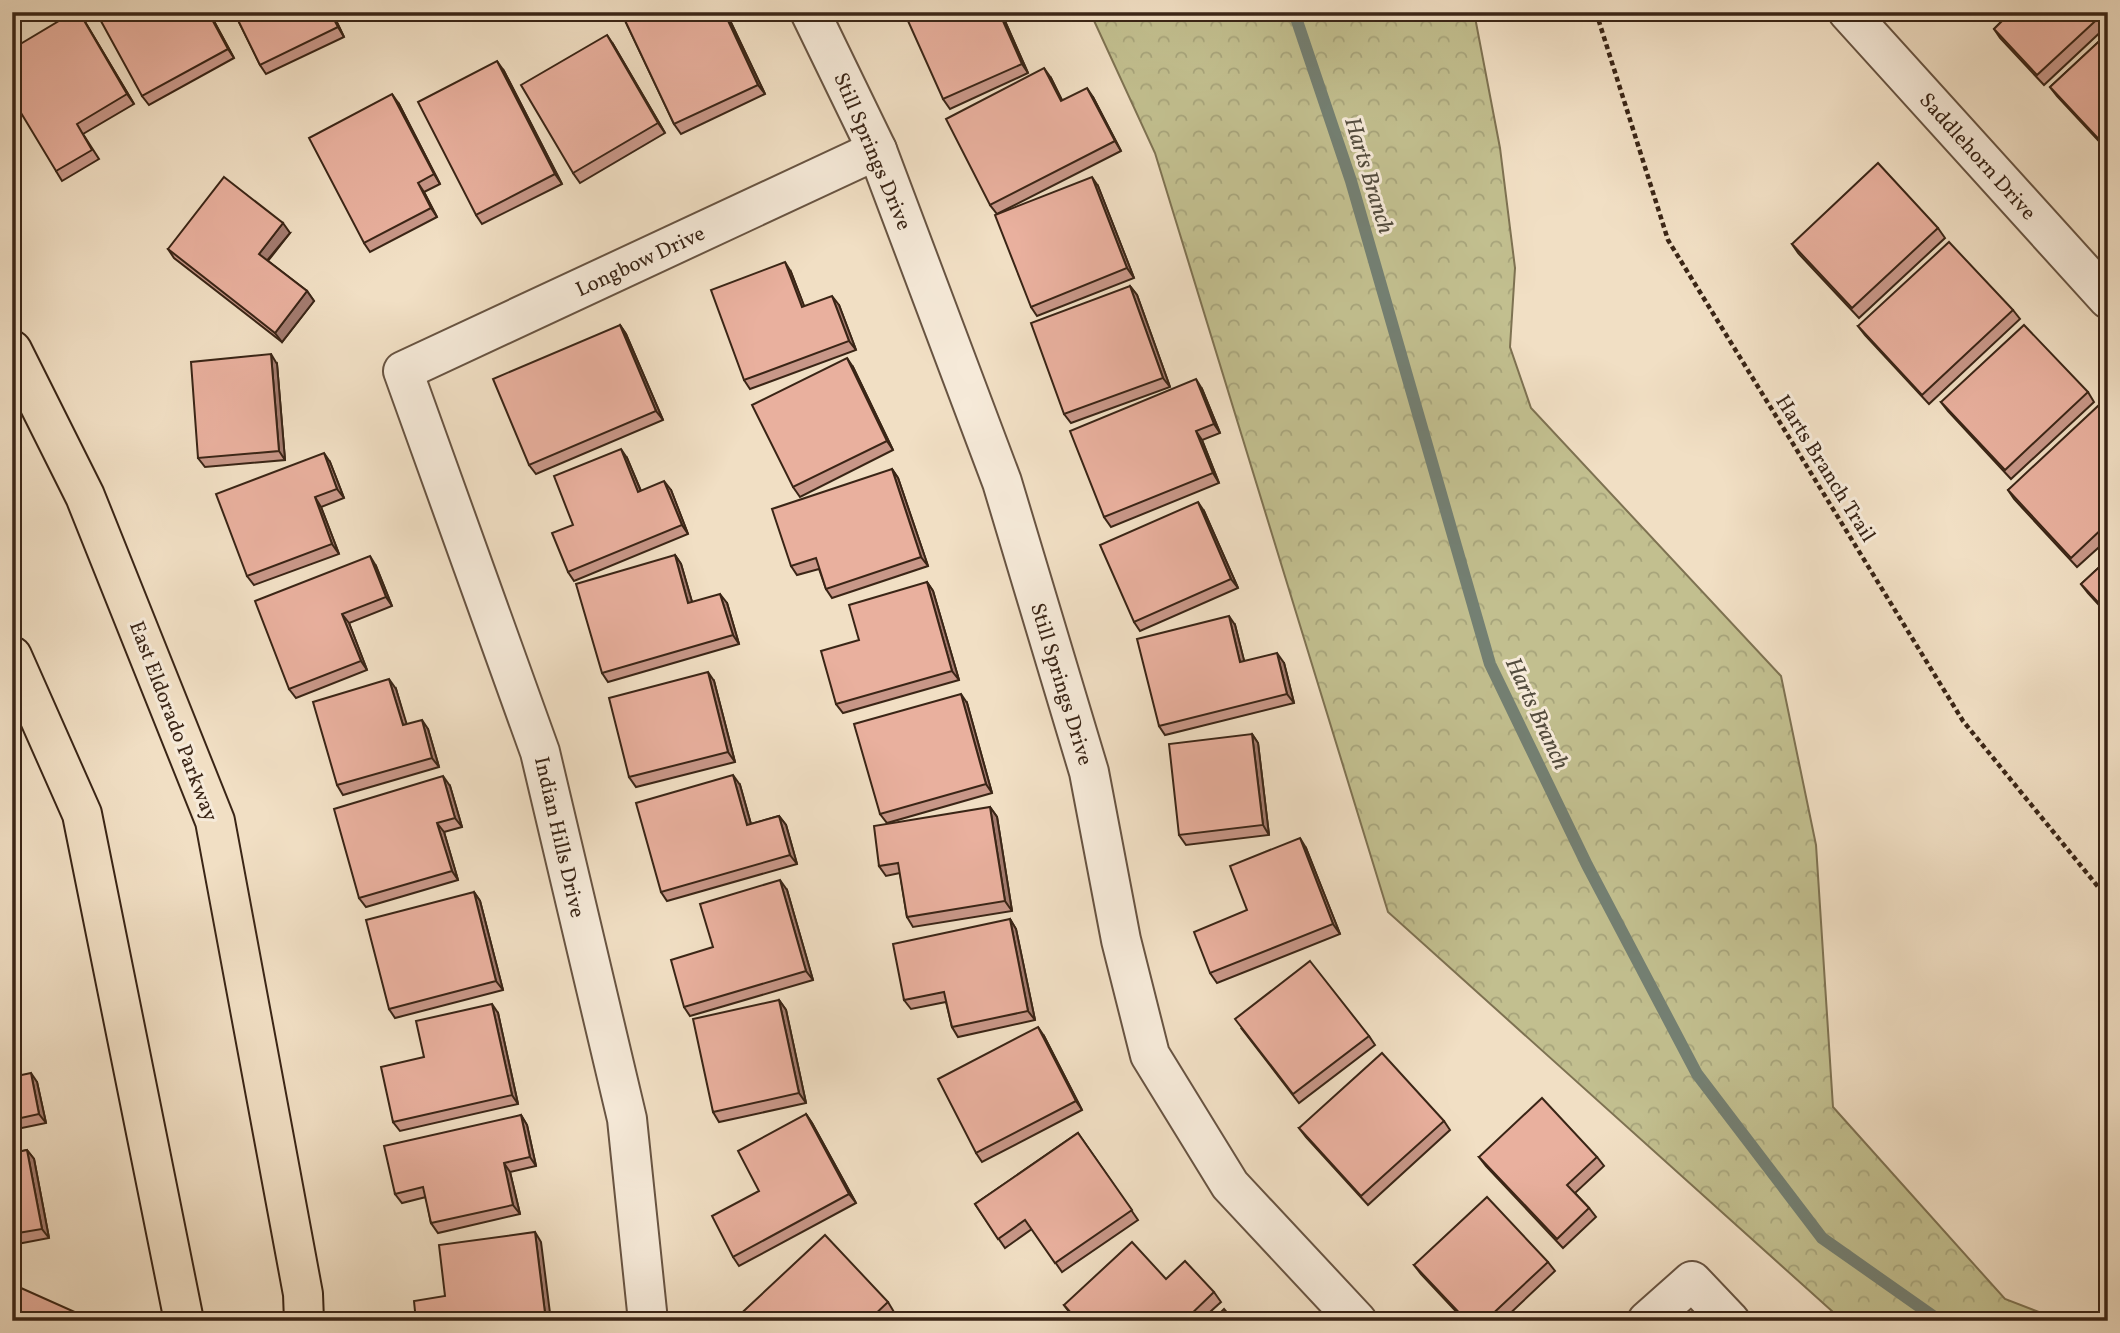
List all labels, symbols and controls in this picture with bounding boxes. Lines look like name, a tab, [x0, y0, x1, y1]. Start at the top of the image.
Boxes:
street label: Still Springs Drive	[825, 68, 918, 235]
street label: Saddlehorn Drive	[1912, 87, 2042, 227]
water label: Harts Branch	[1335, 113, 1401, 238]
street label: Longbow Drive	[571, 220, 710, 305]
street label: Harts Branch Trail	[1768, 390, 1882, 548]
street label: Still Springs Drive	[1022, 600, 1099, 769]
street label: East Eldorado Parkway	[121, 617, 224, 826]
water label: Harts Branch	[1496, 652, 1576, 775]
street label: Indian Hills Drive	[526, 754, 591, 921]

